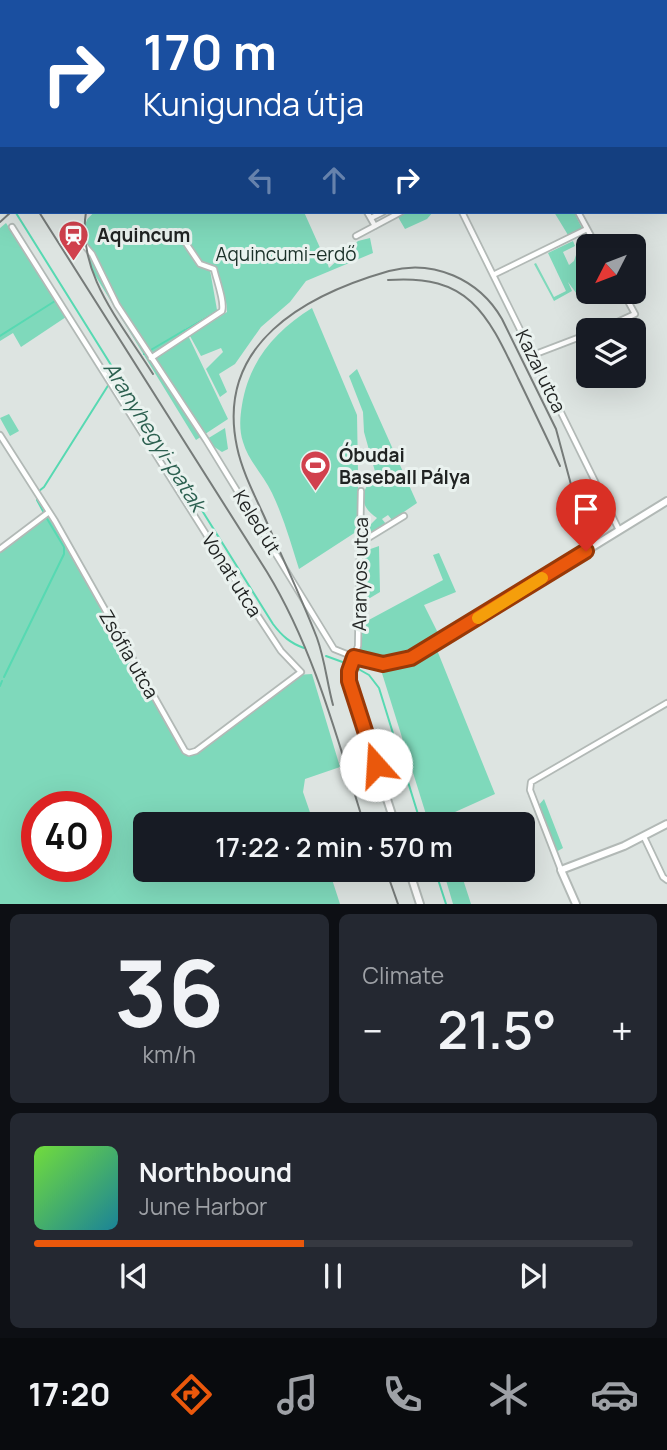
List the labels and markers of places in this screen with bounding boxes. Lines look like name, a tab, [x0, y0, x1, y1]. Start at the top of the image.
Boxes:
station icon: Aquincum	[57, 218, 91, 262]
place label: Aquincum	[97, 222, 190, 248]
place label: Óbudai Baseball Pálya	[339, 442, 470, 490]
sports icon: Óbudai Baseball Pálya	[299, 449, 333, 493]
pin	[556, 479, 616, 551]

